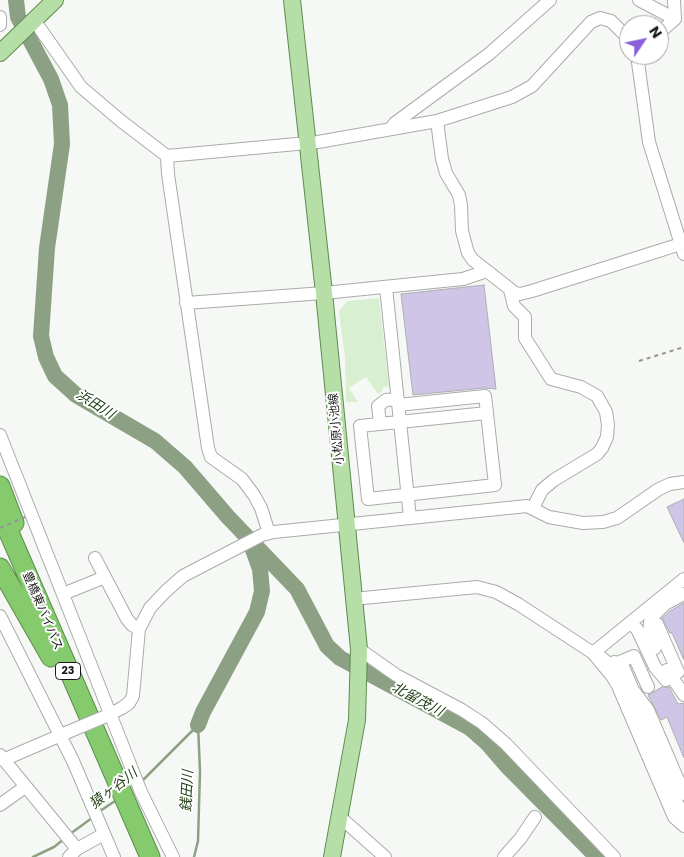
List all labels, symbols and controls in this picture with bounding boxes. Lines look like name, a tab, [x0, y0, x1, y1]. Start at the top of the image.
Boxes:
north arrow	[619, 15, 669, 65]
text: N	[644, 22, 667, 42]
water label: 浜田川	[73, 387, 117, 423]
street label: 小松原小池線	[327, 393, 347, 465]
street label: 豊橋東バイパス	[19, 570, 65, 652]
road number: 23	[56, 662, 80, 679]
water label: 北留茂川	[388, 679, 446, 721]
water label: 猿ヶ谷川	[87, 765, 141, 813]
water label: 銭田川	[179, 770, 197, 812]

